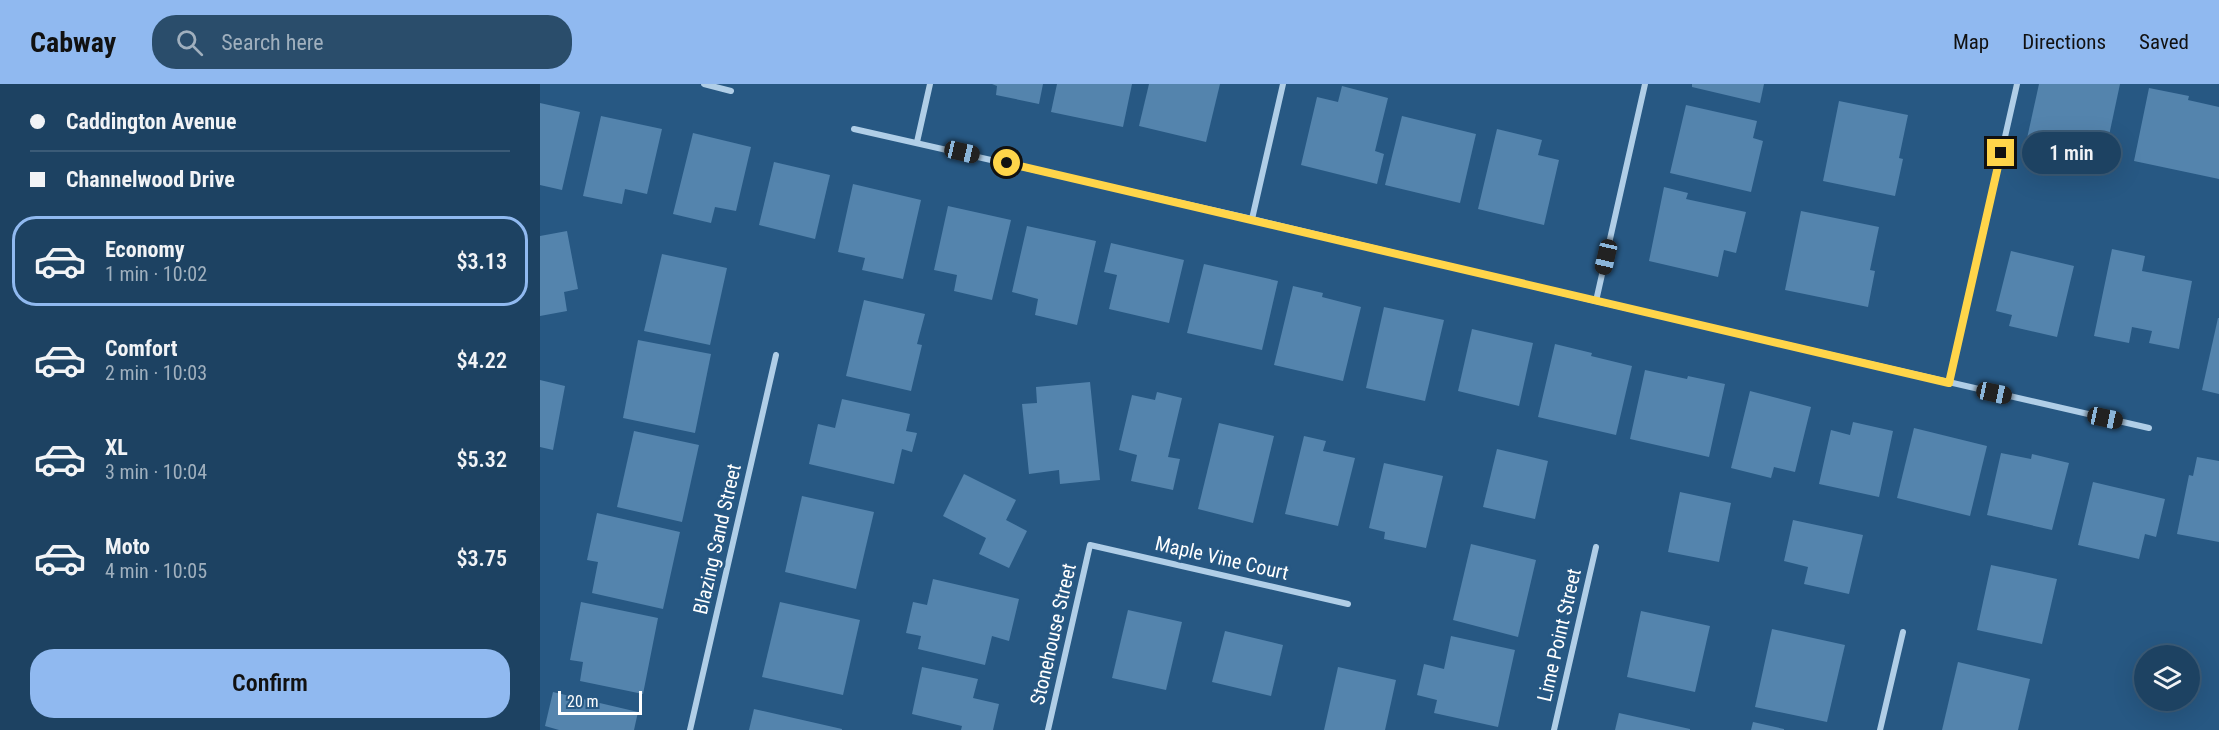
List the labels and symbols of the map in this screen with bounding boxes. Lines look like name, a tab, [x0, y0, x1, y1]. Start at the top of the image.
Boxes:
callout: 1 min	[2022, 132, 2121, 174]
car	[942, 139, 982, 165]
route end	[1987, 139, 2014, 166]
route start	[993, 149, 1020, 176]
car	[1593, 237, 1619, 277]
car	[1975, 380, 2013, 406]
car	[2086, 405, 2124, 431]
street label: Blazing Sand Street	[688, 461, 746, 617]
street label: Maple Vine Court	[1153, 531, 1291, 585]
street label: Stonehouse Street	[1025, 561, 1081, 707]
street label: Lime Point Street	[1532, 566, 1586, 704]
scale bar	[558, 688, 642, 716]

